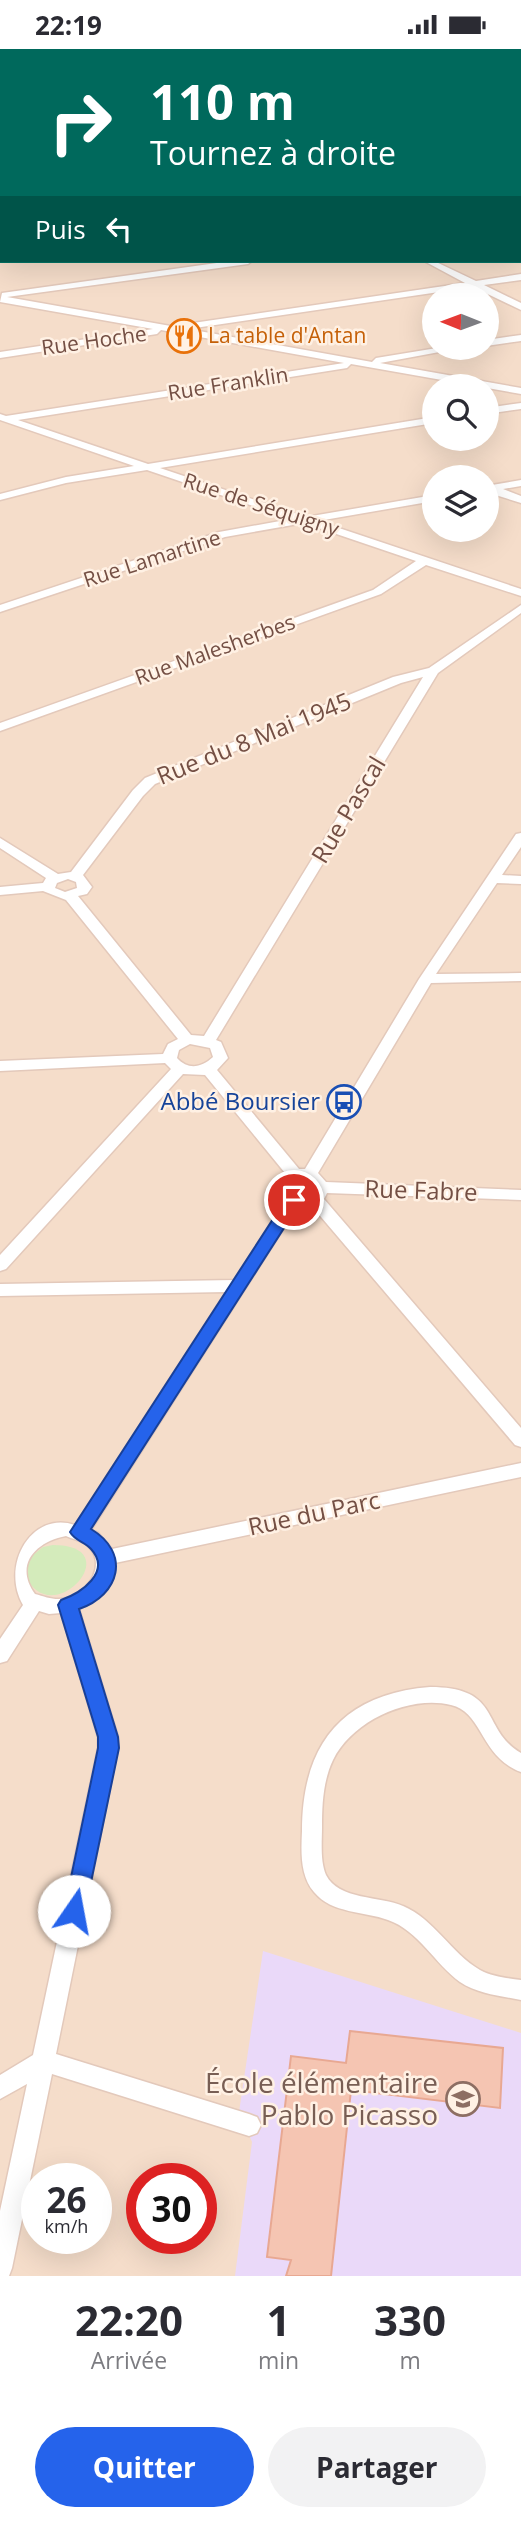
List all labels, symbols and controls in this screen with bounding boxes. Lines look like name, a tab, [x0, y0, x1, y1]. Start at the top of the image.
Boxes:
text: 22:19	[35, 7, 102, 43]
text: 110 m	[150, 68, 295, 134]
icon: right	[35, 77, 126, 168]
text: Tournez à droite	[150, 131, 396, 174]
icon: left	[100, 210, 138, 248]
text: Puis	[35, 211, 86, 247]
north arrow	[422, 283, 499, 361]
map controls	[422, 283, 499, 542]
restaurant icon: La table d'Antan	[165, 317, 203, 355]
street label: Rue Hoche	[39, 319, 148, 361]
place label: La table d'Antan	[208, 321, 366, 349]
street label: Rue Franklin	[166, 360, 290, 406]
button: search	[422, 374, 499, 451]
button: layers	[422, 465, 499, 542]
street label: Rue de Séquigny	[180, 466, 343, 543]
street label: Rue Lamartine	[79, 523, 224, 593]
street label: Rue Malesherbes	[131, 607, 299, 691]
street label: Rue du 8 Mai 1945	[151, 684, 356, 792]
street label: Rue Pascal	[303, 750, 393, 869]
bus stop icon: Abbé Boursier	[325, 1083, 363, 1121]
place label: Abbé Boursier	[160, 1084, 320, 1117]
pin	[264, 1170, 324, 1230]
street label: Rue Fabre	[364, 1171, 478, 1208]
icon: arrive	[275, 1181, 313, 1219]
street label: Rue du Parc	[245, 1482, 383, 1543]
position arrow	[37, 1874, 111, 1948]
place label: École élémentaire Pablo Picasso	[205, 2063, 438, 2133]
school or university icon: École élémentaire Pablo Picasso	[444, 2080, 482, 2118]
speed limit sign: 30	[126, 2163, 217, 2254]
text: 26	[46, 2176, 87, 2223]
text: km/h	[45, 2214, 88, 2238]
text: 22:20	[75, 2291, 183, 2348]
text: 1	[266, 2291, 291, 2348]
text: 330	[374, 2291, 446, 2348]
text: Arrivée	[91, 2344, 167, 2376]
text: min	[258, 2344, 299, 2376]
text: m	[399, 2344, 421, 2376]
button: Quitter	[35, 2427, 254, 2507]
button: Partager	[268, 2427, 486, 2507]

